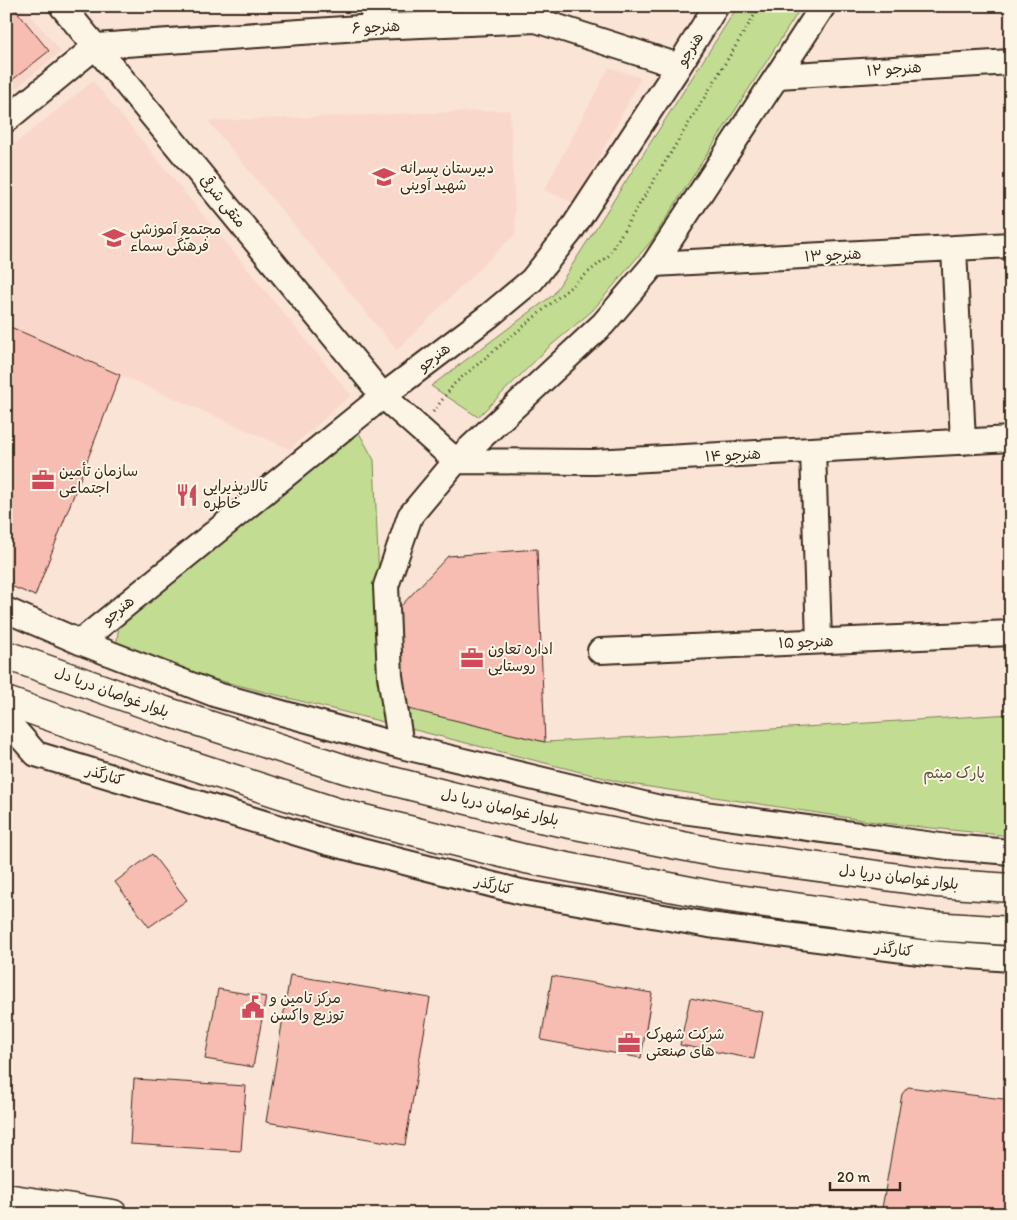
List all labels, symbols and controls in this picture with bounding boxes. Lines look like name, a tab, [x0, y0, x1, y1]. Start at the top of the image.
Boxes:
street label: هنرجو ۶	[351, 17, 401, 37]
street label: هنرجو	[672, 29, 707, 70]
street label: هنرجو ۱۲	[866, 58, 922, 80]
place label: دبیرستان پسرانه شهید آوینی	[400, 159, 494, 195]
school or university icon: دبیرستان پسرانه شهید آوینی	[371, 164, 397, 190]
street label: متقی شرقی	[195, 170, 251, 232]
place label: مجتمع آموزشی فرهنگی سماء	[130, 220, 221, 256]
school or university icon: مجتمع آموزشی فرهنگی سماء	[101, 225, 127, 251]
street label: هنرجو ۱۳	[804, 245, 862, 265]
street label: هنرجو	[413, 339, 454, 376]
street label: هنرجو ۱۴	[705, 445, 761, 465]
place label: سازمان تأمین اجتماعی	[59, 462, 138, 498]
office icon: سازمان تأمین اجتماعی	[30, 467, 56, 493]
place label: تالارپذیرایی خاطره	[203, 477, 268, 512]
restaurant icon: تالارپذیرایی خاطره	[174, 482, 200, 508]
street label: هنرجو	[98, 592, 138, 629]
street label: هنرجو ۱۵	[778, 632, 834, 652]
place label: اداره تعاون روستایی	[488, 640, 553, 676]
office icon: اداره تعاون روستایی	[459, 645, 485, 671]
street label: بلوار غواصان دریا دل	[52, 663, 172, 721]
street label: کنارگذر	[83, 761, 126, 789]
park label: پارک میثم	[923, 764, 985, 785]
street label: بلوار غواصان دریا دل	[439, 785, 561, 829]
street label: بلوار غواصان دریا دل	[838, 861, 960, 893]
street label: کنارگذر	[472, 871, 515, 898]
street label: کنارگذر	[873, 938, 914, 960]
place label: مرکز تامین و توزیع واکسن	[269, 989, 345, 1026]
public building icon: مرکز تامین و توزیع واکسن	[240, 994, 266, 1020]
place label: شرکت شهرک های صنعتی	[646, 1025, 725, 1061]
office icon: شرکت شهرک های صنعتی	[616, 1030, 642, 1056]
scale bar	[830, 1160, 900, 1192]
text: 20 m	[837, 1168, 871, 1186]

